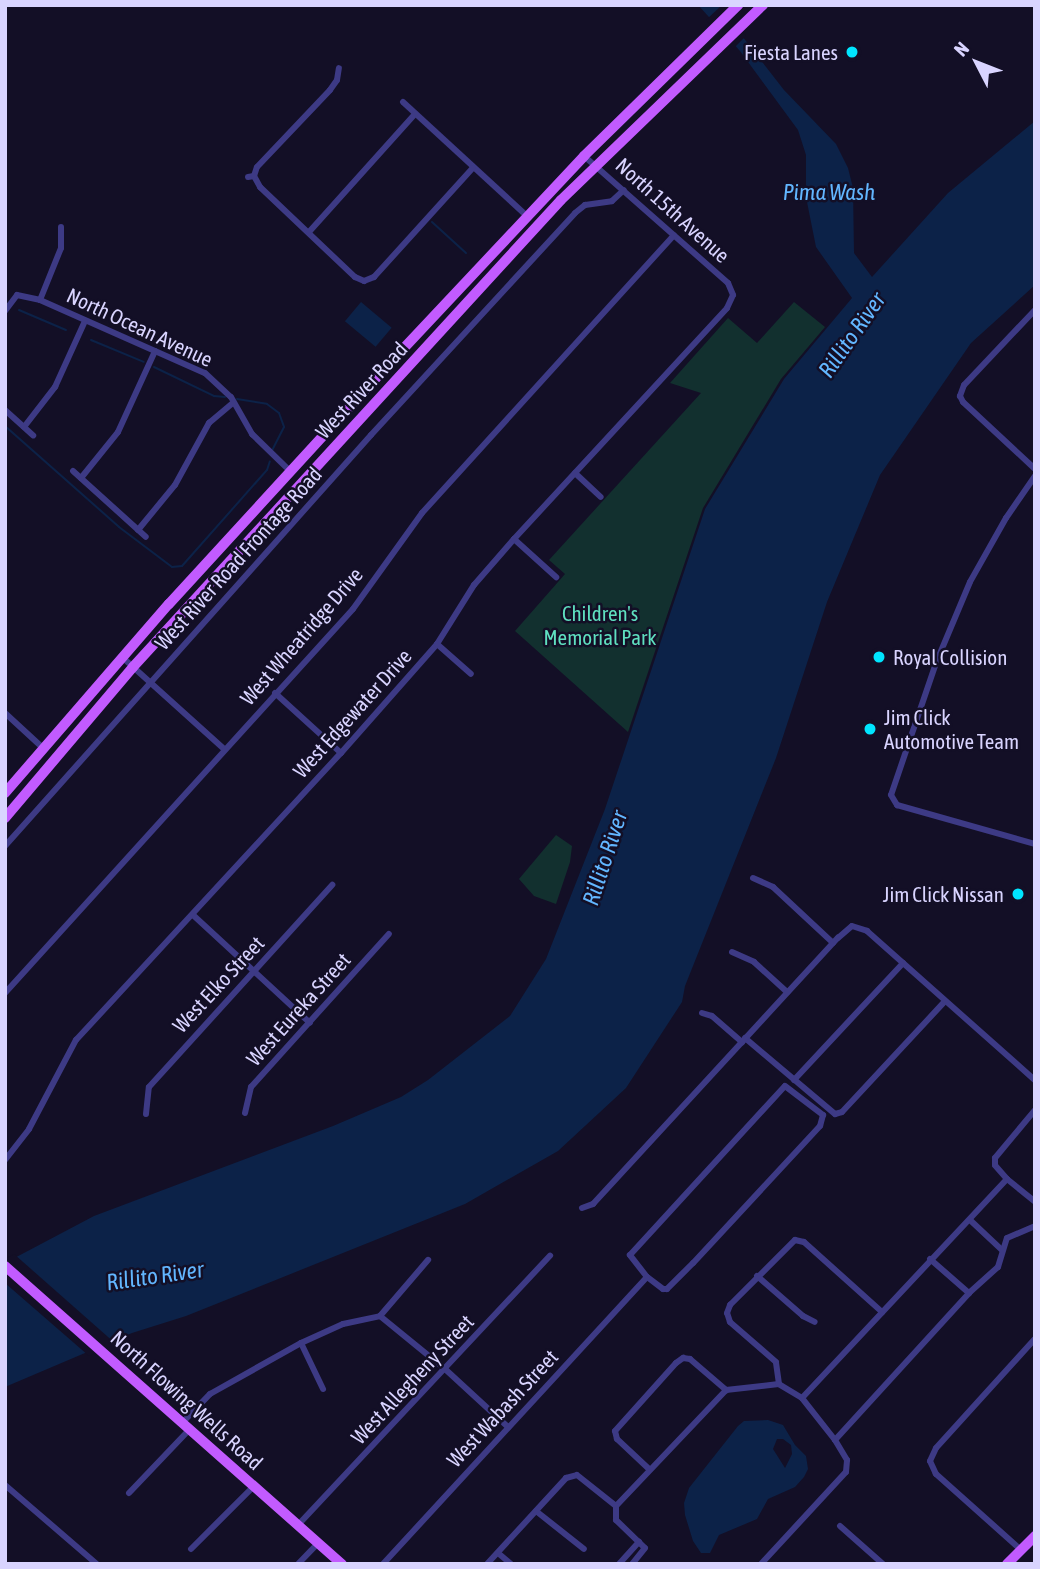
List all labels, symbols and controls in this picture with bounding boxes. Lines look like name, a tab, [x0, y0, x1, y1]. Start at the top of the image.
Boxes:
north arrow	[942, 28, 1012, 98]
text: N	[949, 37, 973, 60]
place label: Fiesta Lanes	[744, 39, 838, 65]
marker: Fiesta Lanes	[844, 44, 860, 60]
street label: North 15th Avenue	[611, 152, 735, 268]
water label: Pima Wash	[783, 178, 875, 206]
street label: North Ocean Avenue	[63, 282, 217, 372]
water label: Rillito River	[813, 287, 891, 383]
street label: West River Road	[310, 336, 412, 444]
street label: West River Road Frontage Road	[149, 461, 327, 655]
street label: West Wheatridge Drive	[234, 562, 368, 710]
park label: Children's Memorial Park	[544, 600, 656, 650]
street label: West Edgewater Drive	[288, 643, 416, 783]
place label: Royal Collision	[893, 644, 1007, 670]
marker: Royal Collision	[871, 649, 887, 665]
place label: Jim Click Automotive Team	[884, 704, 1019, 754]
marker: Jim Click Automotive Team	[862, 721, 878, 737]
water label: Rillito River	[577, 807, 633, 909]
place label: Jim Click Nissan	[883, 881, 1004, 907]
marker: Jim Click Nissan	[1010, 886, 1026, 902]
street label: West Elko Street	[167, 931, 269, 1037]
street label: West Eureka Street	[241, 947, 355, 1071]
water label: Rillito River	[105, 1256, 205, 1296]
street label: West Allegheny Street	[346, 1309, 478, 1449]
street label: North Flowing Wells Road	[106, 1325, 268, 1475]
street label: West Wabash Street	[441, 1344, 563, 1472]

